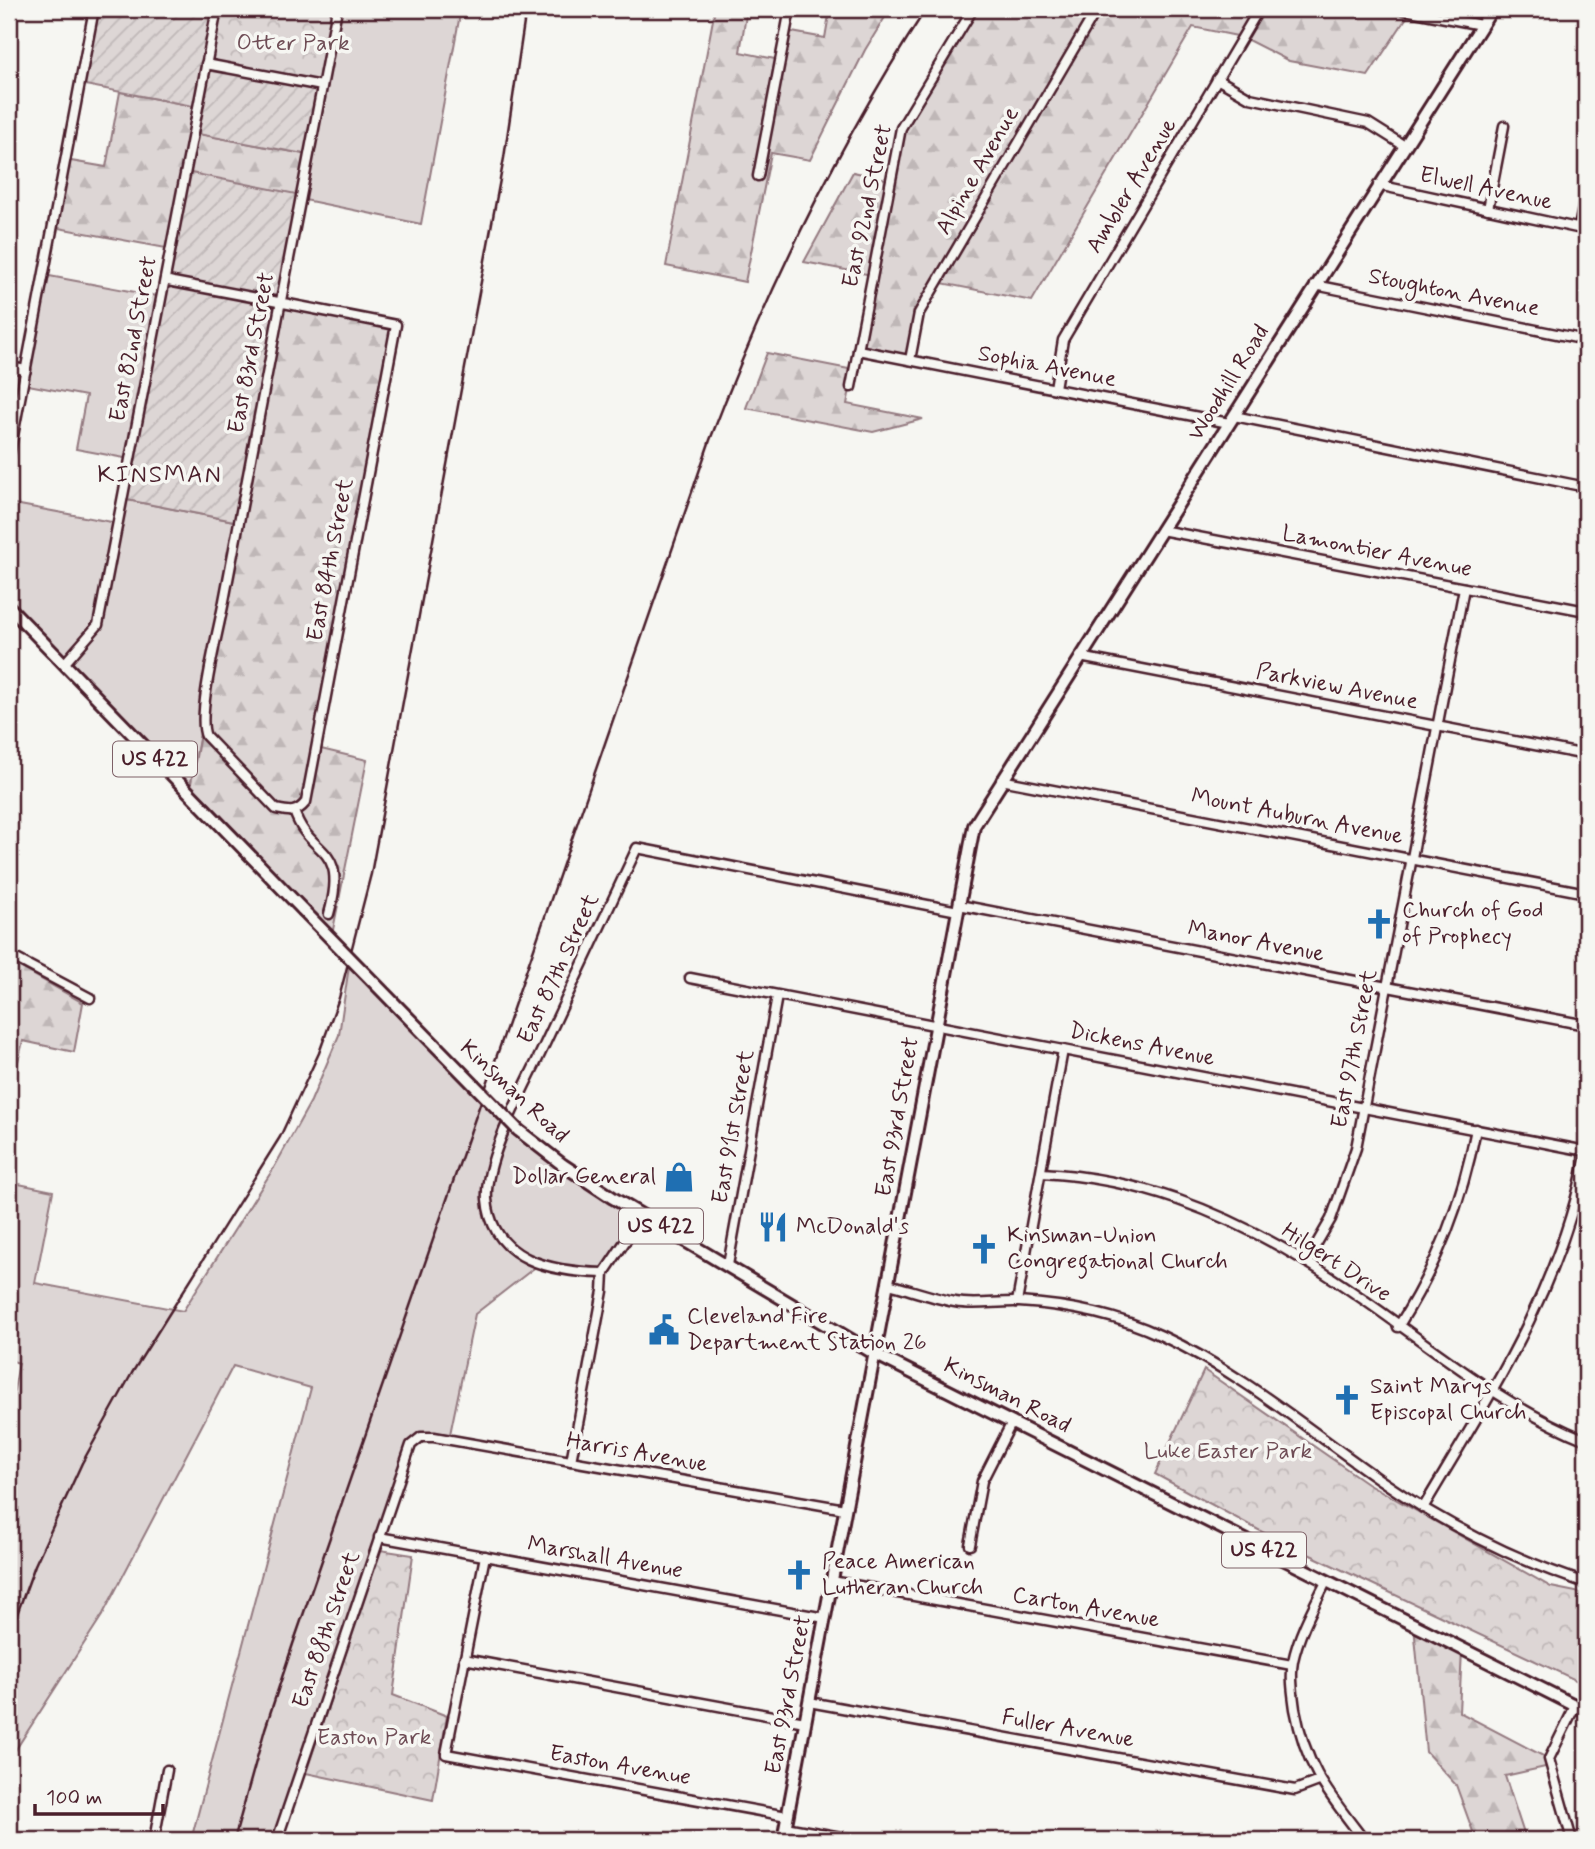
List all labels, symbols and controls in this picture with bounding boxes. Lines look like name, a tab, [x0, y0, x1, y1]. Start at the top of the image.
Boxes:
park label: Otter Park	[236, 29, 350, 59]
street label: Alpine Avenue	[929, 101, 1027, 241]
street label: Ambler Avenue	[1080, 113, 1184, 259]
street label: East 92nd Street	[836, 121, 900, 291]
street label: Elwell Avenue	[1417, 160, 1555, 218]
street label: East 82nd Street	[103, 253, 165, 424]
street label: Stoughton Avenue	[1366, 262, 1542, 326]
street label: East 83rd Street	[222, 270, 282, 436]
street label: Woodhill Road	[1181, 319, 1277, 447]
street label: Sophia Avenue	[975, 339, 1119, 395]
district label: KINSMAN	[97, 460, 223, 491]
street label: East 84th Street	[301, 476, 362, 644]
street label: Lamontier Avenue	[1280, 519, 1474, 585]
street label: Parkview Avenue	[1253, 657, 1421, 717]
road number: US 422	[113, 742, 197, 776]
street label: Mount Auburn Avenue	[1188, 782, 1406, 852]
street label: East 87th Street	[511, 888, 607, 1049]
place label: Church of God of Prophecy	[1402, 896, 1543, 952]
church icon: Church of God of Prophecy	[1362, 907, 1396, 941]
street label: Manor Avenue	[1185, 914, 1327, 970]
street label: East 97th Street	[1325, 967, 1385, 1131]
street label: Dickens Avenue	[1067, 1016, 1218, 1074]
street label: Kinsman Road	[453, 1034, 575, 1150]
street label: East 93rd Street	[869, 1035, 927, 1199]
street label: East 91st Street	[706, 1047, 762, 1206]
shop icon: Dollar General	[662, 1160, 696, 1194]
place label: Dollar General	[512, 1162, 656, 1192]
road number: US 422	[619, 1208, 703, 1244]
restaurant icon: McDonald's	[756, 1210, 790, 1244]
place label: McDonald's	[796, 1212, 909, 1242]
street label: Hilgert Drive	[1274, 1216, 1397, 1311]
place label: Kinsman-Union Congregational Church	[1007, 1221, 1228, 1279]
church icon: Kinsman-Union Congregational Church	[967, 1232, 1001, 1266]
place label: Cleveland Fire Department Station 26	[687, 1302, 927, 1358]
public building icon: Cleveland Fire Department Station 26	[647, 1313, 681, 1347]
street label: Kinsman Road	[938, 1351, 1076, 1441]
place label: Saint Marys Episcopal Church	[1370, 1372, 1527, 1428]
church icon: Saint Marys Episcopal Church	[1330, 1383, 1364, 1417]
street label: Harris Avenue	[564, 1426, 710, 1480]
park label: Luke Easter Park	[1144, 1437, 1312, 1467]
street label: Marshall Avenue	[525, 1530, 685, 1586]
road number: US 422	[1222, 1532, 1306, 1568]
street label: East 88th Street	[286, 1547, 368, 1712]
place label: Peace American Lutheran Church	[822, 1547, 983, 1603]
church icon: Peace American Lutheran Church	[782, 1558, 816, 1592]
street label: Carton Avenue	[1010, 1580, 1162, 1636]
street label: East 93rd Street	[759, 1613, 819, 1777]
street label: Fuller Avenue	[999, 1703, 1137, 1755]
park label: Easton Park	[317, 1723, 431, 1753]
street label: Easton Avenue	[547, 1739, 693, 1793]
scale bar	[35, 1772, 163, 1816]
text: 100 m	[46, 1784, 102, 1812]

